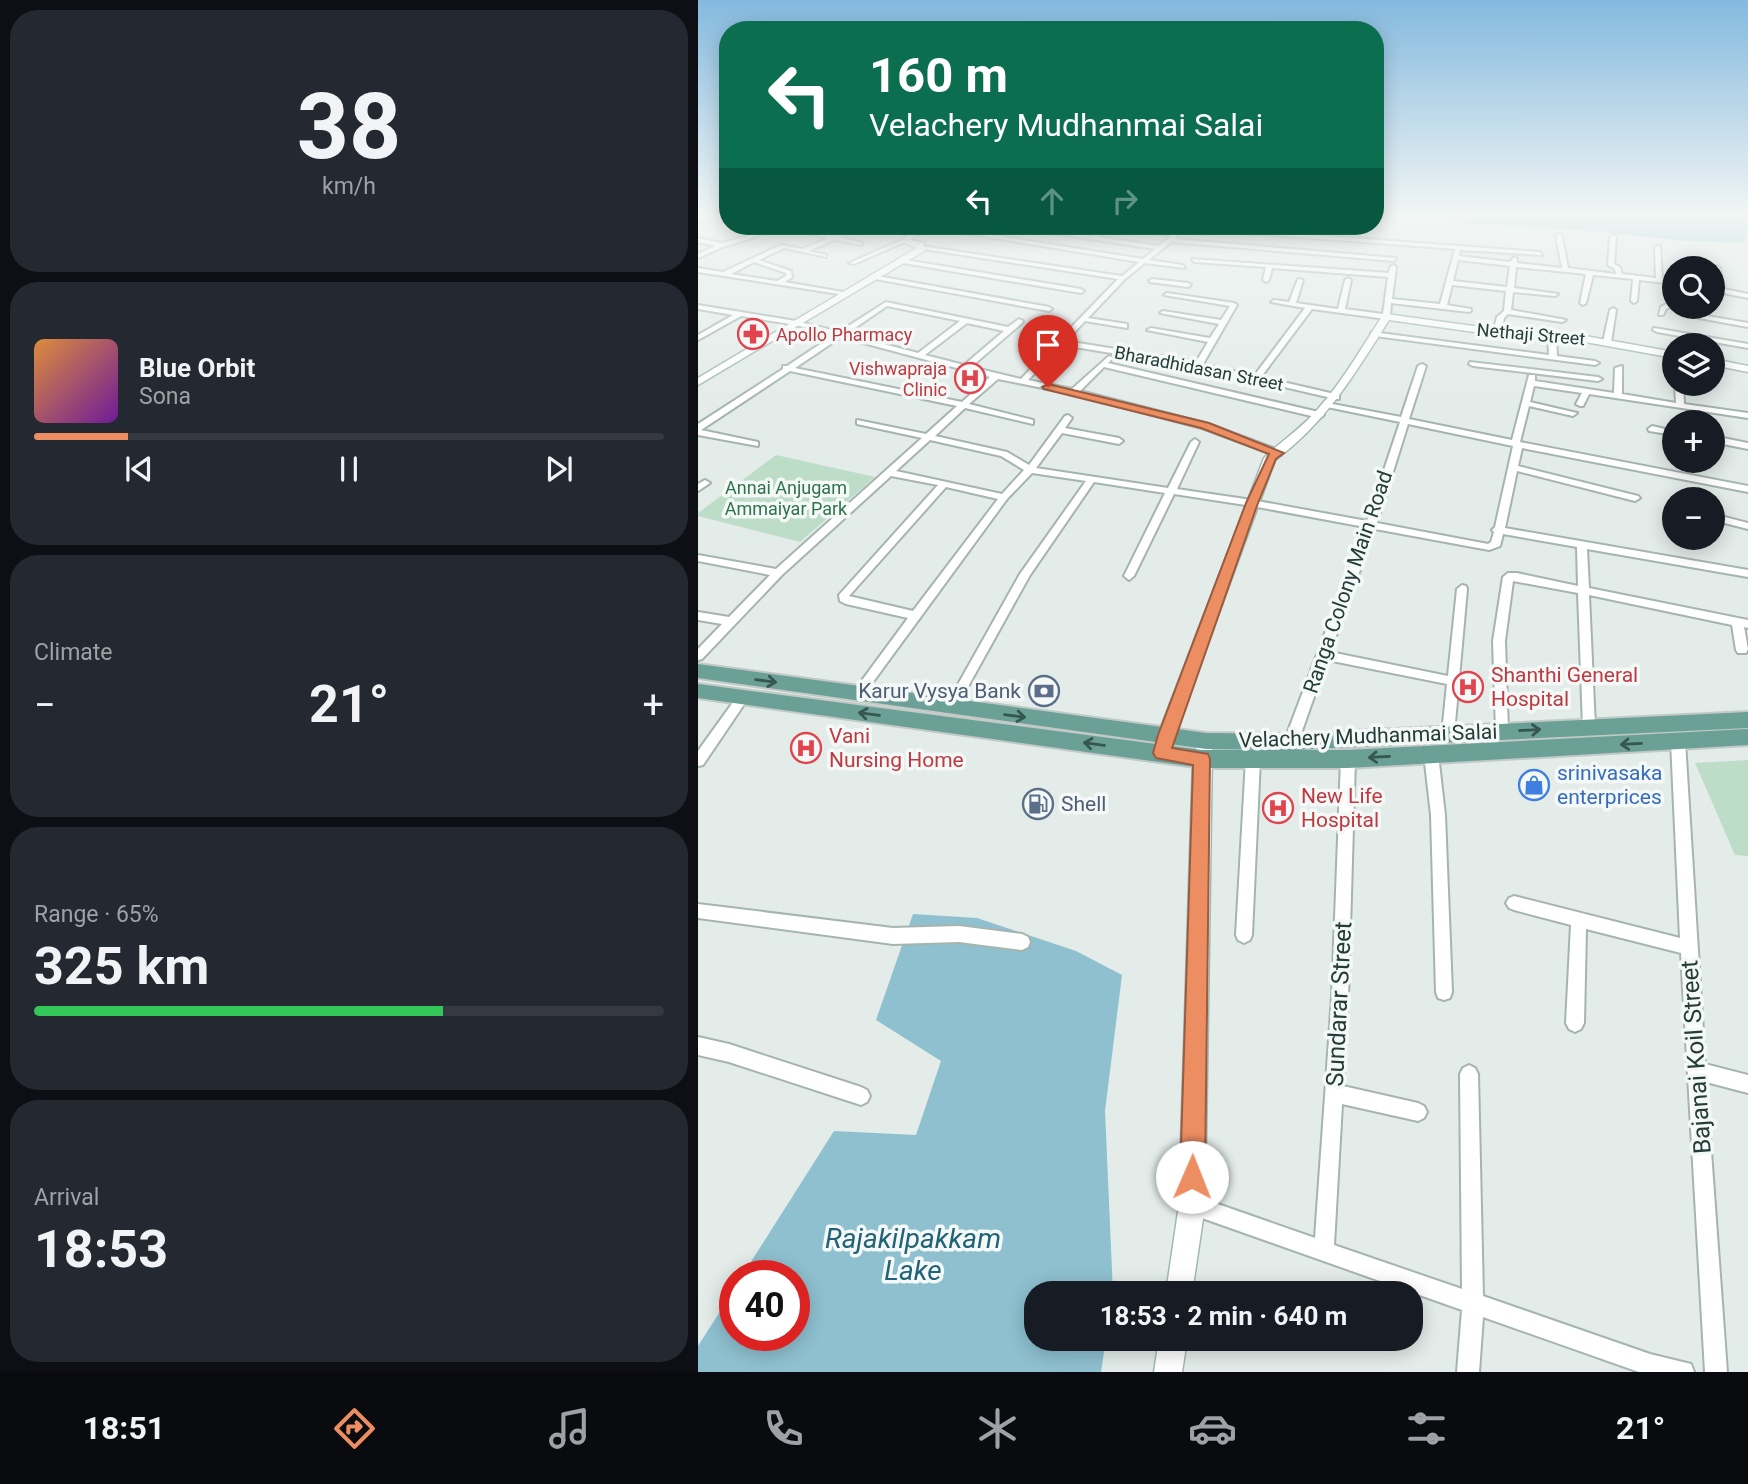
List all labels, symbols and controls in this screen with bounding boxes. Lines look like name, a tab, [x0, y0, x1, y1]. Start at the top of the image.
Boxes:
text: 160 m	[869, 47, 1008, 104]
icon: left	[754, 49, 845, 140]
text: 38	[297, 74, 401, 180]
text: Velachery Mudhanmai Salai	[869, 106, 1263, 144]
text: km/h	[322, 173, 376, 200]
icon: left	[960, 182, 998, 220]
icon: ahead	[1033, 182, 1071, 220]
icon: right	[1106, 182, 1144, 220]
map controls	[1662, 256, 1725, 550]
button: search	[1662, 256, 1725, 319]
pin	[1018, 315, 1078, 387]
pharmacy icon: Apollo Pharmacy	[736, 317, 770, 351]
street label: Nethaji Street	[1476, 319, 1586, 349]
place label: Apollo Pharmacy	[776, 324, 913, 345]
icon: arrive	[1029, 326, 1067, 364]
button: layers	[1662, 333, 1725, 396]
street label: Bharadhidasan Street	[1113, 341, 1285, 395]
text: Blue Orbit	[139, 353, 255, 383]
place label: Vishwapraja Clinic	[849, 358, 947, 400]
hospital icon: Vishwapraja Clinic	[953, 361, 987, 395]
text: Sona	[139, 383, 191, 410]
button: +	[1662, 410, 1725, 473]
icon: previous	[120, 450, 158, 488]
icon: pause	[330, 450, 368, 488]
icon: next	[540, 450, 578, 488]
street label: Ranga Colony Main Road	[1299, 468, 1397, 696]
park label: Annai Anjugam Ammaiyar Park	[725, 477, 848, 519]
button: −	[1662, 487, 1725, 550]
text: Climate	[34, 639, 113, 666]
place label: Shanthi General Hospital	[1491, 663, 1638, 711]
hospital icon: Shanthi General Hospital	[1451, 670, 1485, 704]
text: 21°	[309, 674, 389, 735]
bank icon: Karur Vysya Bank	[1027, 674, 1061, 708]
one-way arrow	[754, 675, 776, 688]
place label: Karur Vysya Bank	[858, 679, 1021, 703]
text: −	[34, 683, 56, 727]
text: +	[642, 683, 664, 727]
one-way arrow	[858, 707, 881, 720]
one-way arrow	[1003, 709, 1026, 722]
street label: Velachery Mudhanmai Salai	[1238, 719, 1498, 753]
one-way arrow	[1519, 723, 1542, 736]
place label: Vani Nursing Home	[829, 724, 964, 772]
hospital icon: Vani Nursing Home	[789, 731, 823, 765]
one-way arrow	[1619, 737, 1642, 750]
one-way arrow	[1083, 738, 1106, 751]
one-way arrow	[1368, 751, 1391, 764]
place label: srinivasaka enterprices	[1557, 761, 1663, 809]
shop icon: srinivasaka enterprices	[1517, 768, 1551, 802]
place label: New Life Hospital	[1301, 784, 1383, 832]
fuel station icon: Shell	[1021, 787, 1055, 821]
hospital icon: New Life Hospital	[1261, 791, 1295, 825]
place label: Shell	[1061, 792, 1106, 816]
text: Range · 65%	[34, 901, 159, 928]
street label: Sundarar Street	[1321, 921, 1357, 1087]
text: 325 km	[34, 936, 209, 997]
street label: Bajanai Koil Street	[1675, 959, 1717, 1155]
position arrow	[1155, 1140, 1229, 1214]
text: Arrival	[34, 1184, 99, 1211]
text: 18:53	[34, 1219, 168, 1280]
water label: Rajakilpakkam Lake	[825, 1222, 1001, 1287]
speed limit sign: 40	[719, 1260, 810, 1351]
text: 18:53 · 2 min · 640 m	[1100, 1301, 1347, 1331]
icon: directions	[330, 1404, 379, 1453]
icon: music	[545, 1404, 594, 1453]
icon: phone	[759, 1404, 808, 1453]
icon: climate	[973, 1404, 1022, 1453]
icon: car	[1188, 1404, 1237, 1453]
icon: filters	[1402, 1404, 1451, 1453]
text: 18:51	[83, 1409, 165, 1447]
text: 21°	[1616, 1409, 1665, 1447]

